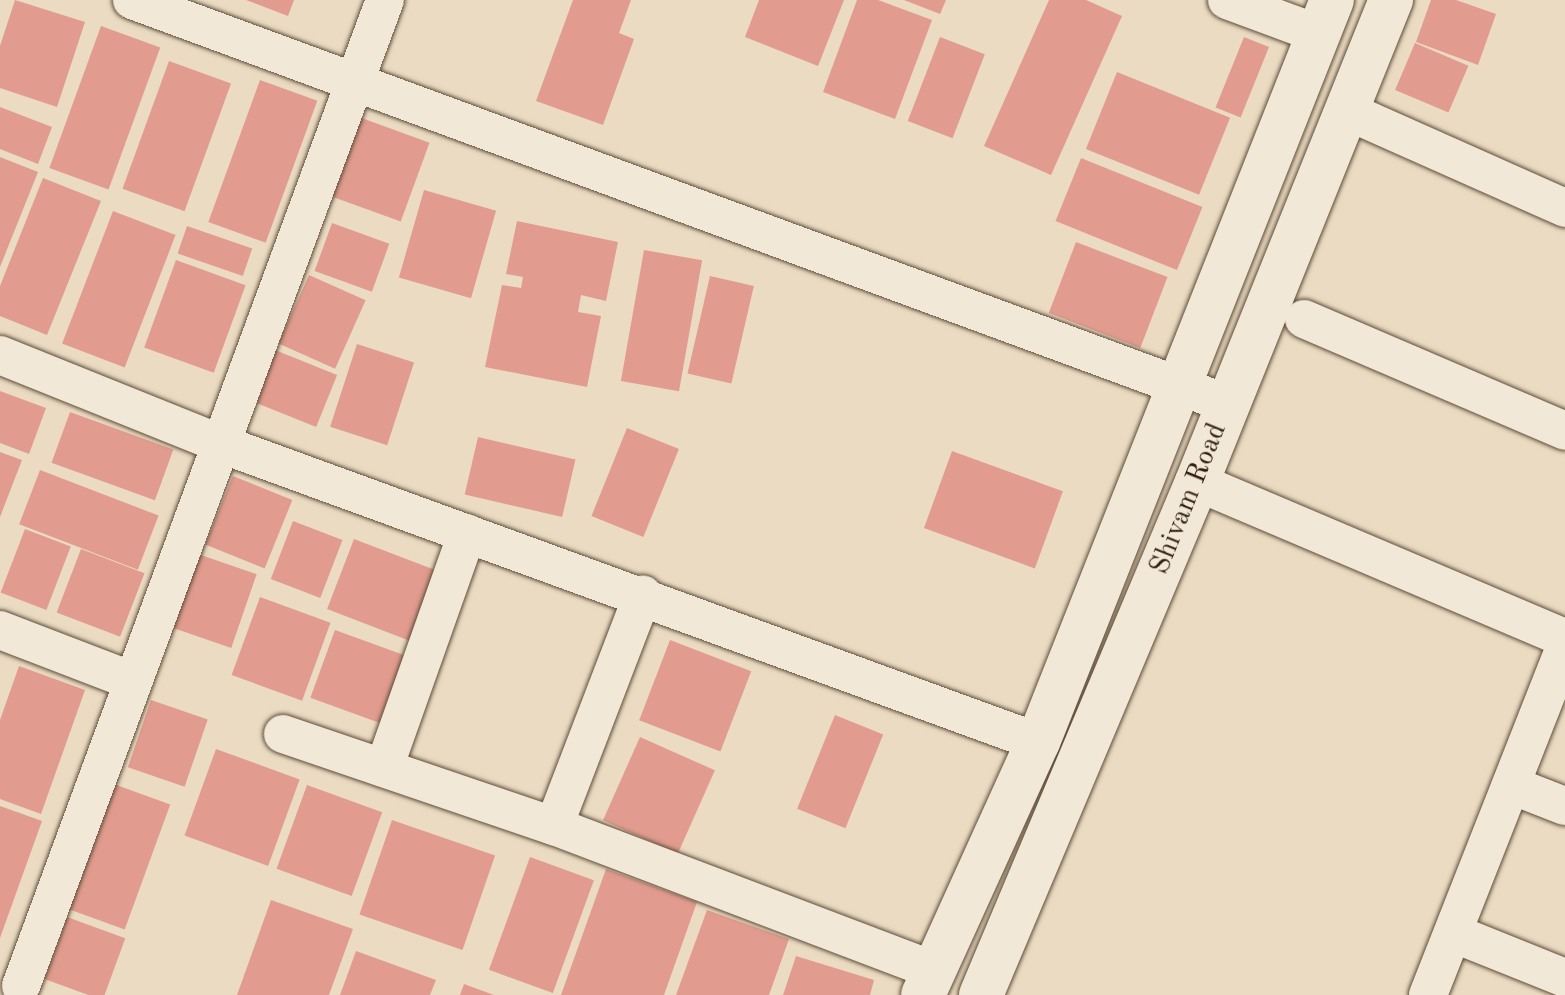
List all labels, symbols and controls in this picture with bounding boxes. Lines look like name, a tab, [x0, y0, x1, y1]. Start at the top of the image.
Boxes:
street label: Shivam Road	[1143, 418, 1235, 580]

